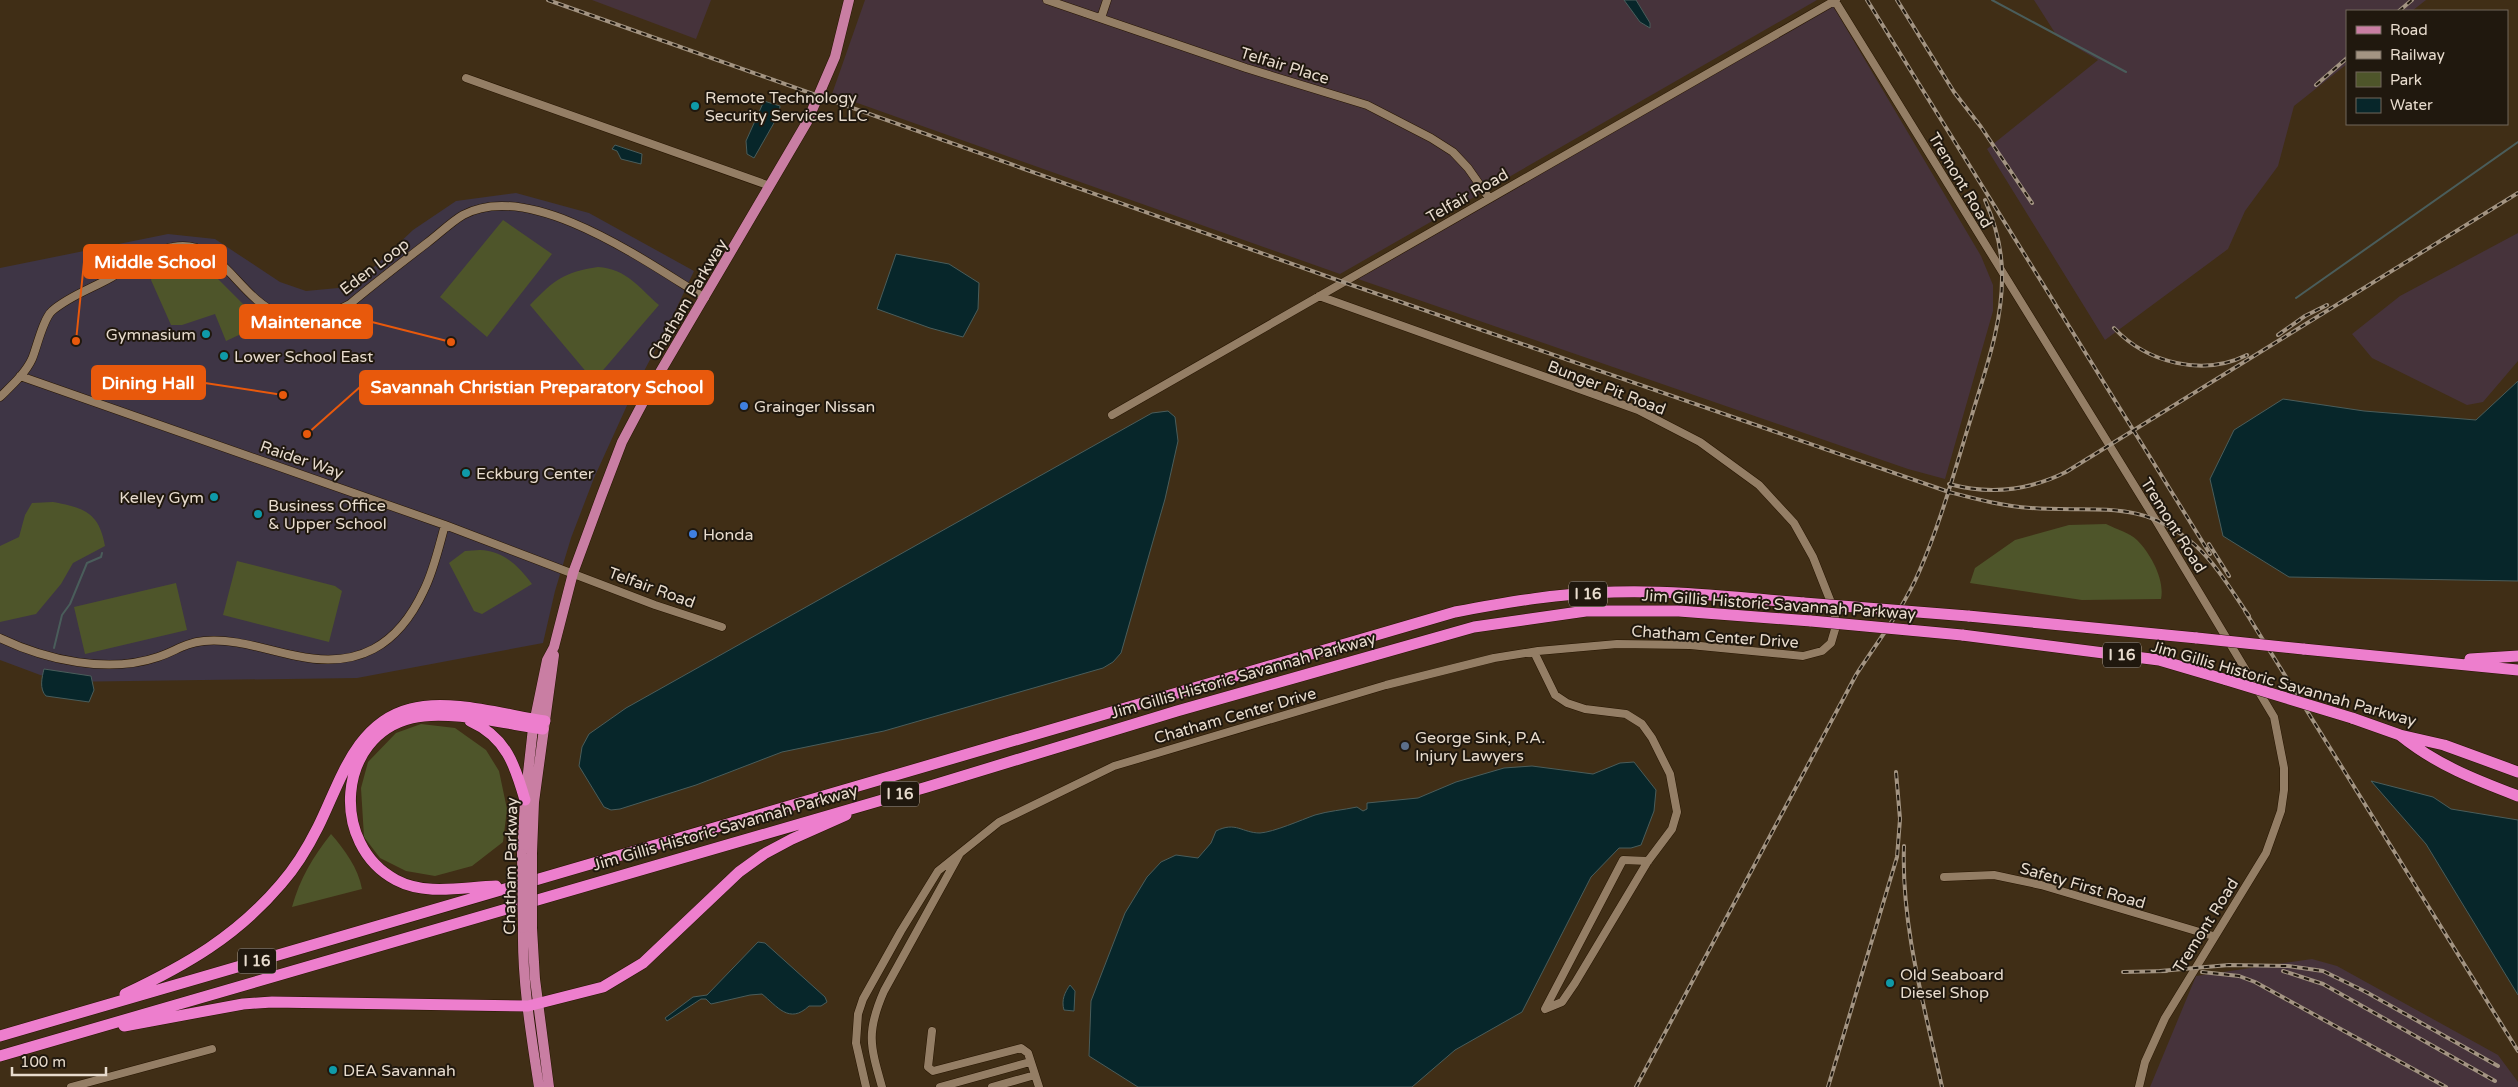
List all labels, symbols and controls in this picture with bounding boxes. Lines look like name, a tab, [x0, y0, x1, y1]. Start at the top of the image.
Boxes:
legend	[2346, 10, 2508, 125]
text: Road	[2390, 21, 2428, 39]
street label: Telfair Place	[1238, 43, 1332, 89]
text: Railway	[2390, 46, 2445, 64]
text: Park	[2390, 71, 2422, 89]
place label: Remote Technology Security Services LLC	[705, 88, 868, 126]
text: Water	[2390, 96, 2433, 114]
marker: Remote Technology Security Services LLC	[689, 100, 701, 112]
street label: Tremont Road	[1924, 129, 1997, 232]
street label: Telfair Road	[1423, 164, 1512, 227]
street label: Eden Loop	[336, 234, 413, 299]
street label: Chatham Parkway	[644, 235, 732, 364]
callout: Middle School	[84, 245, 226, 278]
text: Middle School	[94, 251, 216, 273]
callout: Maintenance	[240, 305, 372, 338]
text: Maintenance	[250, 311, 362, 333]
place label: Gymnasium	[106, 325, 196, 345]
marker: Gymnasium	[200, 328, 212, 340]
place label: Lower School East	[234, 347, 373, 367]
marker: Lower School East	[218, 350, 230, 362]
street label: Bunger Pit Road	[1545, 356, 1669, 420]
callout: Dining Hall	[92, 366, 205, 399]
callout: Savannah Christian Preparatory School	[360, 371, 713, 404]
text: Dining Hall	[102, 372, 194, 394]
text: Savannah Christian Preparatory School	[371, 376, 703, 398]
place label: Grainger Nissan	[754, 397, 875, 417]
marker: Grainger Nissan	[738, 400, 750, 412]
street label: Raider Way	[257, 436, 346, 484]
place label: Eckburg Center	[476, 464, 595, 484]
marker: Eckburg Center	[460, 467, 472, 479]
street label: Tremont Road	[2136, 474, 2210, 577]
place label: Kelley Gym	[119, 488, 204, 508]
marker: Kelley Gym	[208, 491, 220, 503]
place label: Business Office & Upper School	[268, 496, 387, 534]
marker: Business Office & Upper School	[252, 508, 264, 520]
place label: Honda	[703, 525, 753, 545]
marker: Honda	[687, 528, 699, 540]
street label: Telfair Road	[605, 563, 698, 613]
road number: I 16	[1569, 582, 1607, 606]
street label: Jim Gillis Historic Savannah Parkway	[1641, 585, 1917, 625]
street label: Chatham Center Drive	[1631, 621, 1799, 653]
street label: Jim Gillis Historic Savannah Parkway	[1108, 628, 1379, 723]
street label: Jim Gillis Historic Savannah Parkway	[2149, 636, 2419, 732]
road number: I 16	[2103, 642, 2141, 668]
street label: Chatham Center Drive	[1152, 683, 1319, 749]
place label: George Sink, P.A. Injury Lawyers	[1415, 728, 1545, 766]
marker: George Sink, P.A. Injury Lawyers	[1399, 740, 1411, 752]
street label: Jim Gillis Historic Savannah Parkway	[590, 780, 861, 875]
road number: I 16	[881, 782, 919, 806]
street label: Chatham Parkway	[500, 797, 522, 935]
street label: Safety First Road	[2018, 858, 2148, 913]
street label: Tremont Road	[2169, 874, 2243, 977]
road number: I 16	[238, 948, 276, 974]
place label: Old Seaboard Diesel Shop	[1900, 965, 2004, 1003]
marker: Old Seaboard Diesel Shop	[1884, 977, 1896, 989]
scale bar	[12, 1044, 106, 1076]
text: 100 m	[20, 1053, 66, 1071]
place label: DEA Savannah	[343, 1061, 456, 1081]
marker: DEA Savannah	[327, 1064, 339, 1076]

